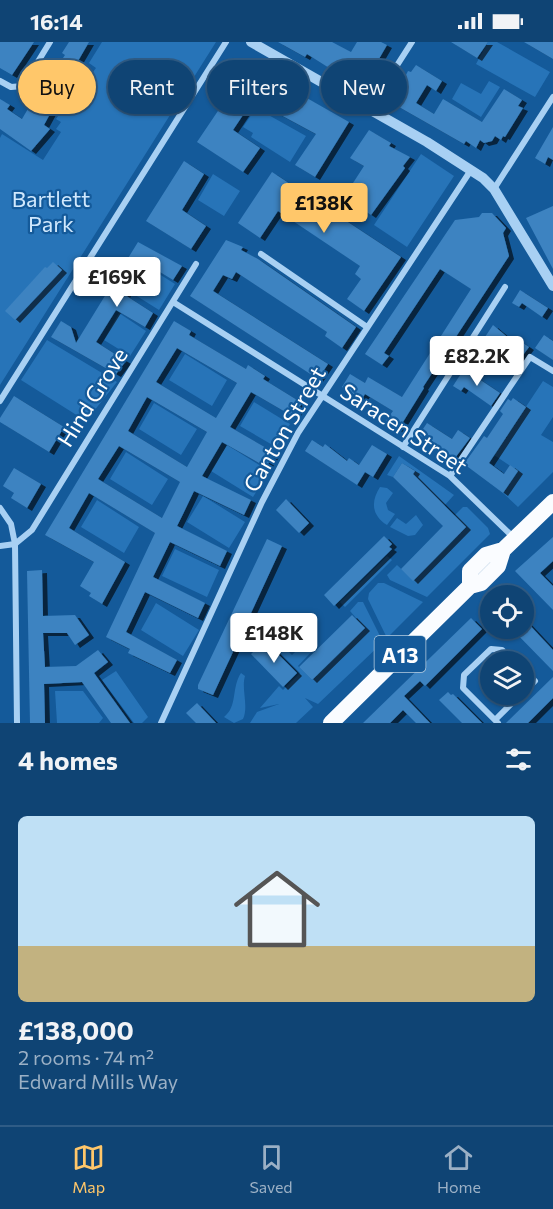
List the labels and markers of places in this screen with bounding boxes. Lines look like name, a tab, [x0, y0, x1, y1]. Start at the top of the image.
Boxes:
pin: £138K	[282, 183, 366, 234]
pin: £169K	[75, 257, 159, 308]
pin: £82.2K	[428, 336, 526, 387]
pin: £148K	[232, 613, 316, 664]

